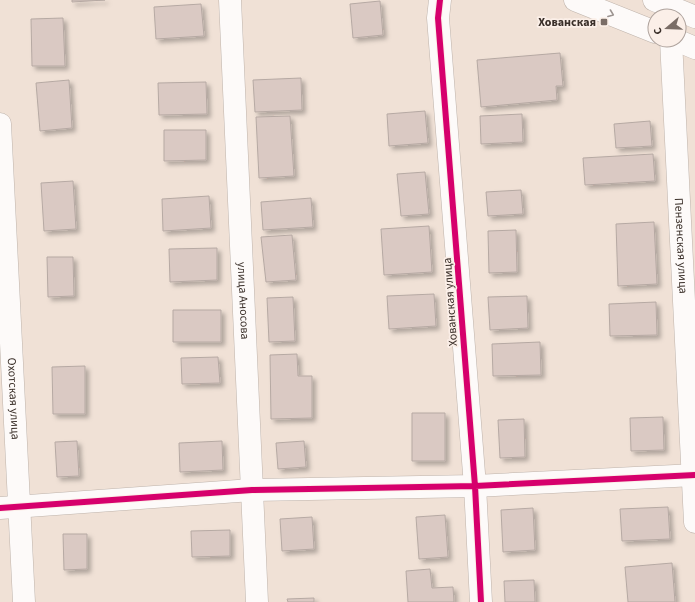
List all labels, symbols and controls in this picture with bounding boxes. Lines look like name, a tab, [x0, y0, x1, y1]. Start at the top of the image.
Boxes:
north arrow	[647, 8, 687, 48]
one-way arrow	[607, 10, 614, 18]
place label: Хованская	[538, 14, 596, 31]
marker: Хованская	[599, 17, 609, 27]
text: С	[650, 25, 666, 37]
street label: Пензенская улица	[670, 197, 692, 294]
street label: Хованская улица	[439, 257, 462, 347]
street label: улица Аносова	[233, 262, 253, 340]
street label: Охотская улица	[3, 357, 24, 440]

